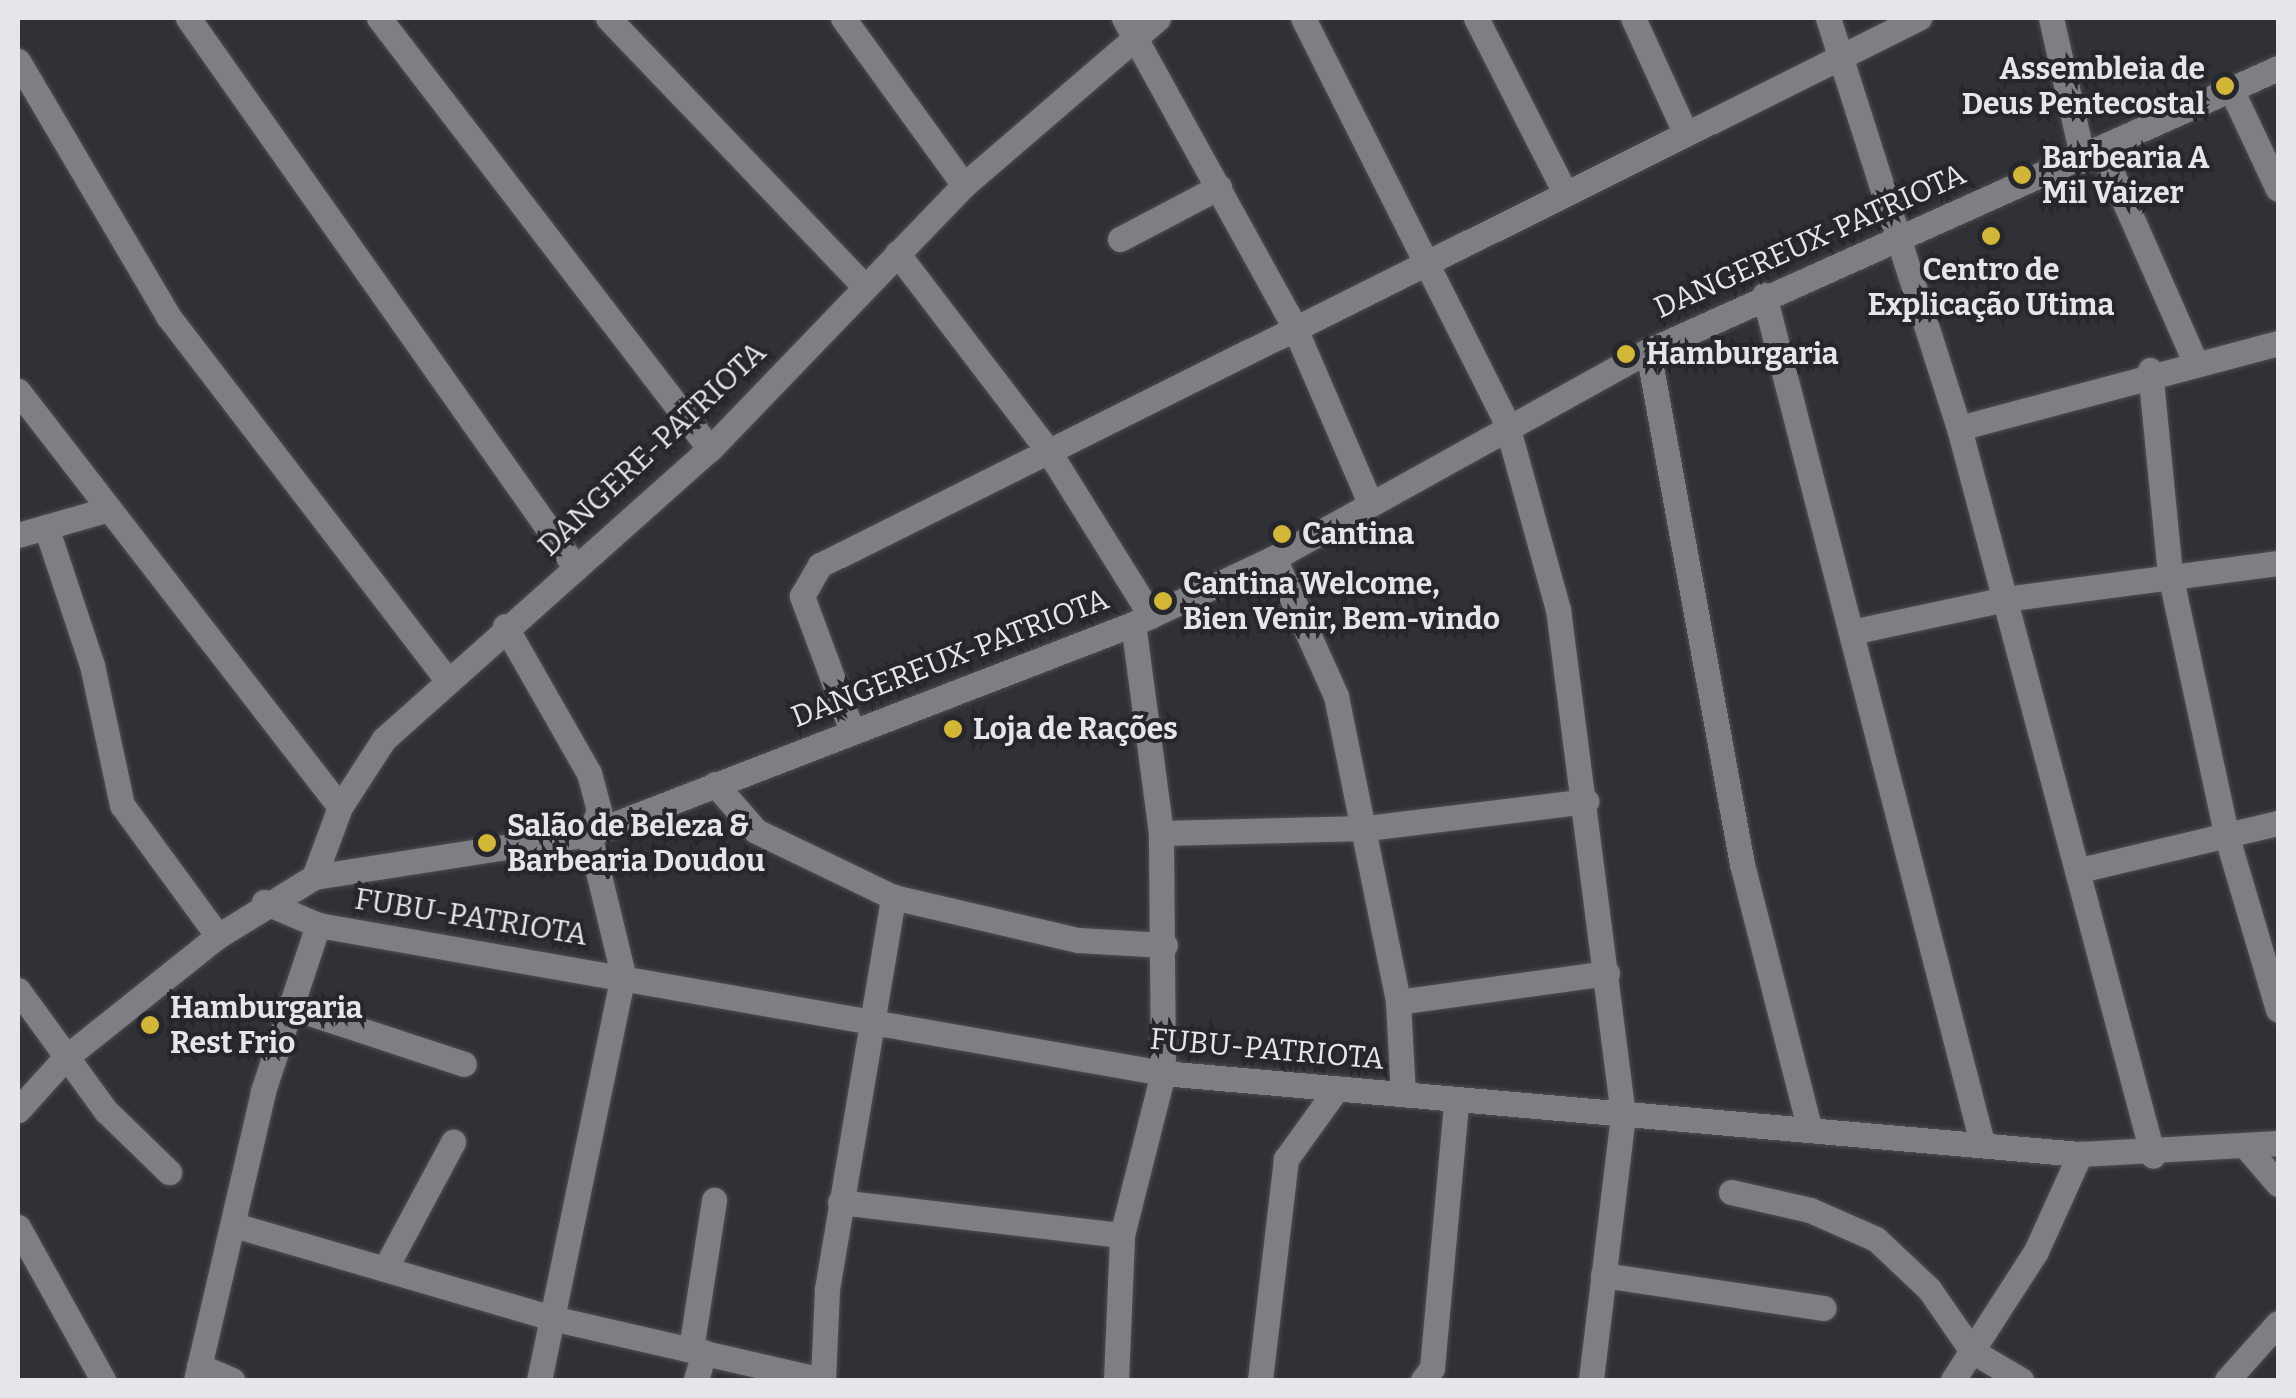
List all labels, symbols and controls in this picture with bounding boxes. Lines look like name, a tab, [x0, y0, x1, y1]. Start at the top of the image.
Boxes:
place label: Assembleia de Deus Pentecostal	[1962, 51, 2205, 122]
marker: Assembleia de Deus Pentecostal	[2214, 75, 2236, 97]
place label: Barbearia A Mil Vaizer	[2042, 140, 2209, 210]
street label: DANGEREUX-PATRIOTA	[1649, 156, 1971, 326]
marker: Barbearia A Mil Vaizer	[2011, 164, 2033, 186]
marker: Centro de Explicação Utima	[1980, 225, 2002, 247]
place label: Centro de Explicação Utima	[1868, 252, 2114, 322]
street label: DANGERE-PATRIOTA	[531, 334, 773, 564]
place label: Hamburgaria	[1646, 336, 1839, 372]
marker: Hamburgaria	[1615, 343, 1637, 365]
place label: Cantina	[1302, 516, 1414, 552]
marker: Cantina	[1271, 523, 1293, 545]
place label: Cantina Welcome, Bien Venir, Bem-vindo	[1183, 566, 1500, 636]
street label: DANGEREUX-PATRIOTA	[786, 581, 1114, 735]
marker: Cantina Welcome, Bien Venir, Bem-vindo	[1152, 590, 1174, 612]
place label: Loja de Rações	[973, 711, 1178, 747]
marker: Loja de Rações	[942, 718, 964, 740]
place label: Salão de Beleza & Barbearia Doudou	[507, 808, 765, 878]
marker: Salão de Beleza & Barbearia Doudou	[476, 832, 498, 854]
street label: FUBU-PATRIOTA	[352, 881, 590, 953]
place label: Hamburgaria Rest Frio	[170, 990, 363, 1060]
marker: Hamburgaria Rest Frio	[139, 1014, 161, 1036]
street label: FUBU-PATRIOTA	[1148, 1021, 1386, 1077]

